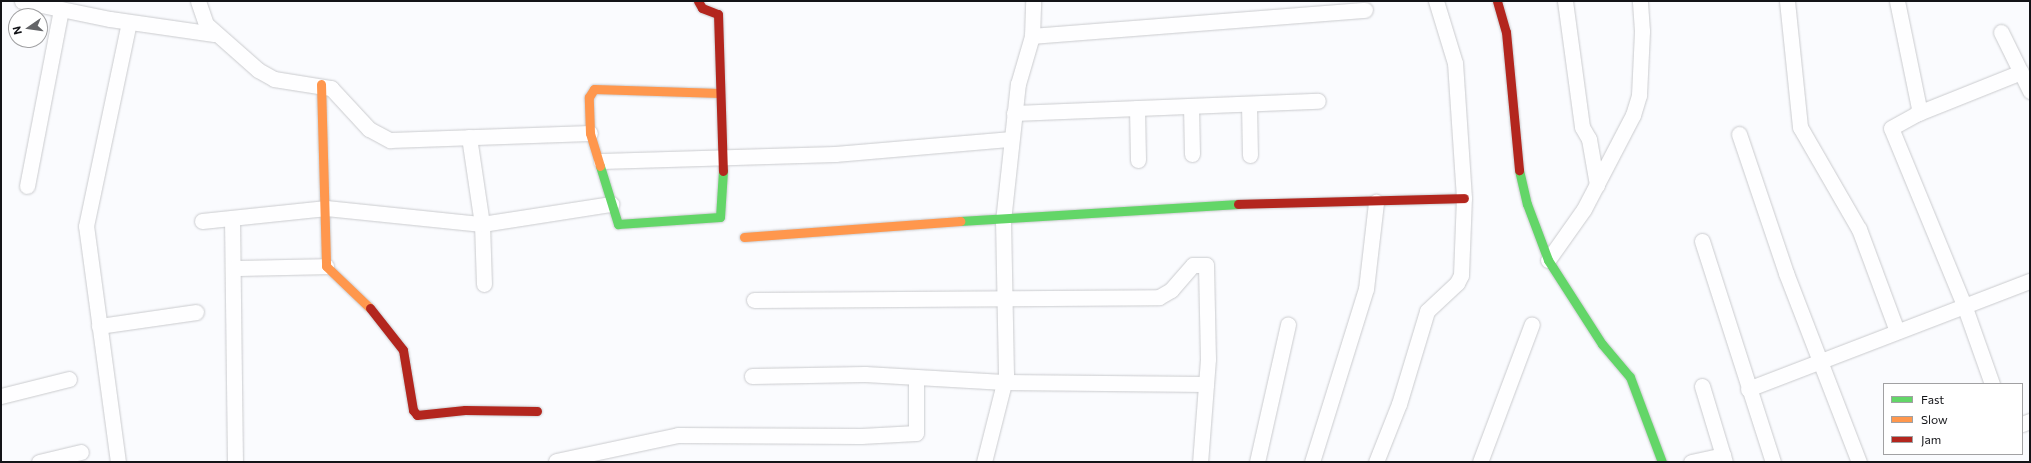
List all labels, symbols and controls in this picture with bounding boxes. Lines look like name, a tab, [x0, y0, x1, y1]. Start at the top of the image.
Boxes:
north arrow	[8, 8, 48, 48]
text: N	[10, 25, 24, 36]
legend	[1883, 383, 2023, 455]
text: Fast	[1921, 392, 1944, 406]
text: Slow	[1921, 412, 1948, 426]
text: Jam	[1921, 432, 1941, 446]

